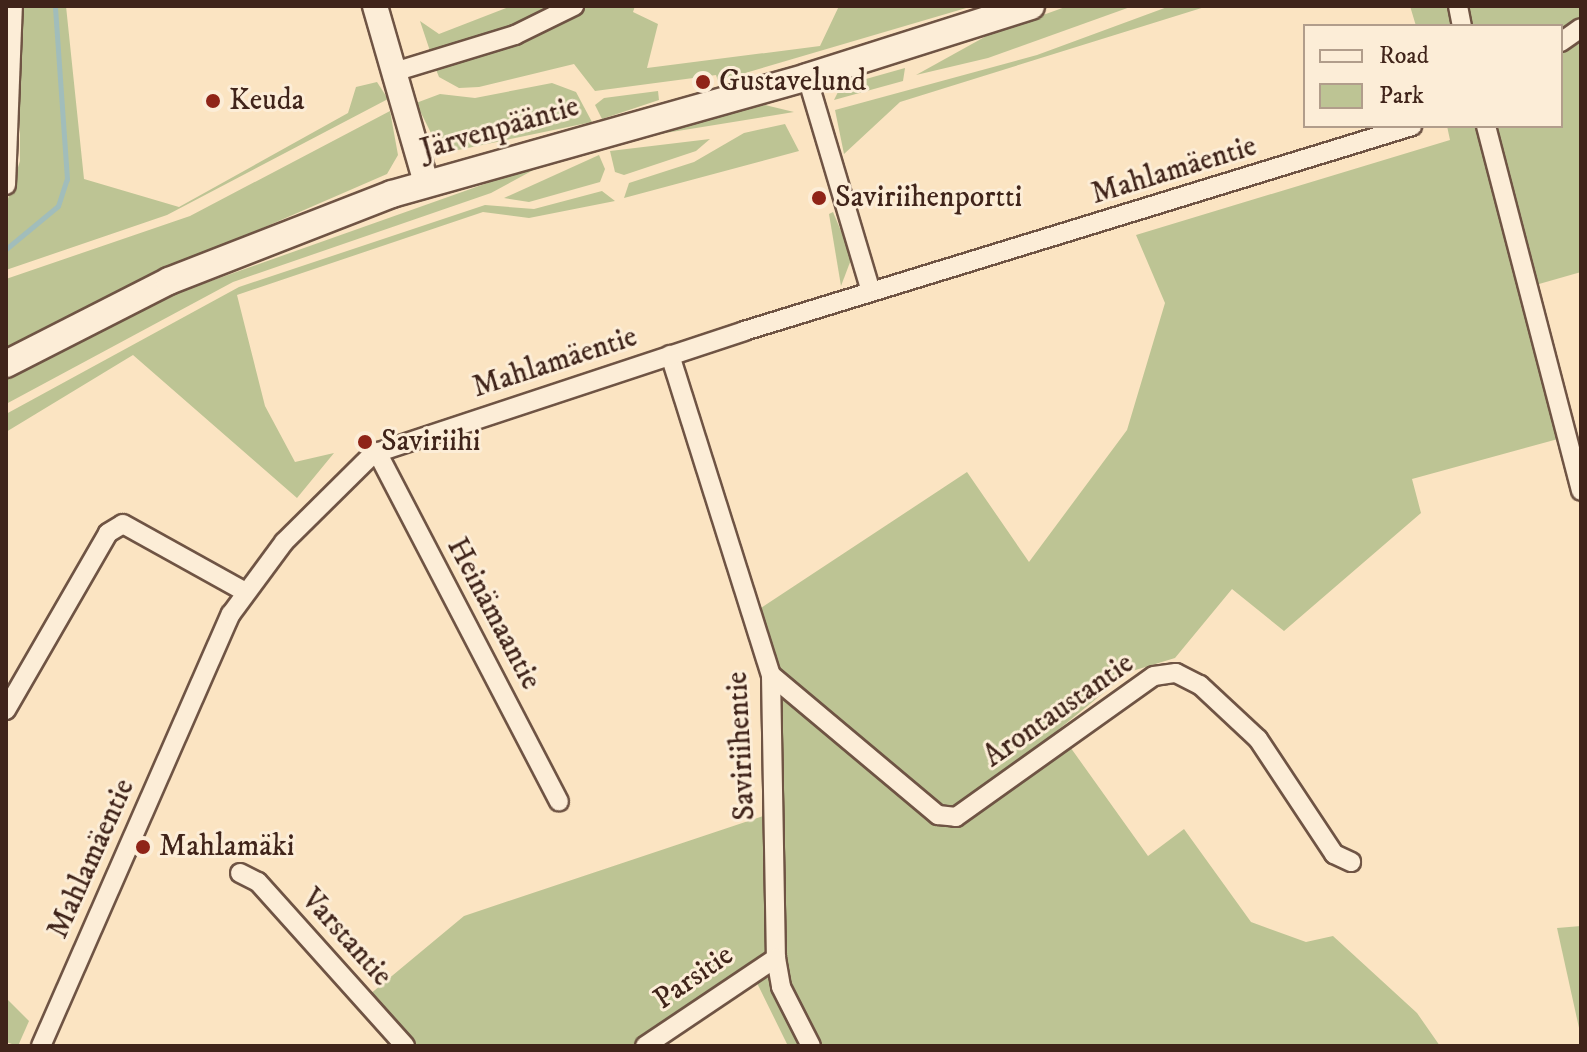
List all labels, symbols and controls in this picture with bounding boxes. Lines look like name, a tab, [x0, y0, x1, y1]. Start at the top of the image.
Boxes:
legend	[1303, 24, 1563, 128]
text: Road	[1379, 41, 1429, 71]
place label: Gustavelund	[719, 64, 866, 100]
marker: Gustavelund	[694, 73, 712, 91]
text: Park	[1379, 81, 1424, 111]
place label: Keuda	[229, 83, 304, 119]
street label: Järvenpääntie	[417, 89, 583, 169]
marker: Keuda	[204, 92, 222, 110]
street label: Mahlamäentie	[1087, 129, 1261, 213]
place label: Saviriihenportti	[835, 180, 1022, 216]
marker: Saviriihenportti	[810, 189, 828, 207]
street label: Mahlamäentie	[468, 320, 642, 406]
place label: Saviriihi	[381, 424, 480, 460]
marker: Saviriihi	[356, 433, 374, 451]
street label: Heinämaantie	[438, 532, 548, 696]
street label: Arontaustantie	[977, 646, 1141, 776]
street label: Saviriihentie	[720, 671, 764, 821]
street label: Mahlamäentie	[41, 774, 143, 944]
place label: Mahlamäki	[159, 829, 295, 865]
marker: Mahlamäki	[134, 838, 152, 856]
street label: Varstantie	[293, 882, 399, 994]
street label: Parsitie	[647, 938, 741, 1018]

